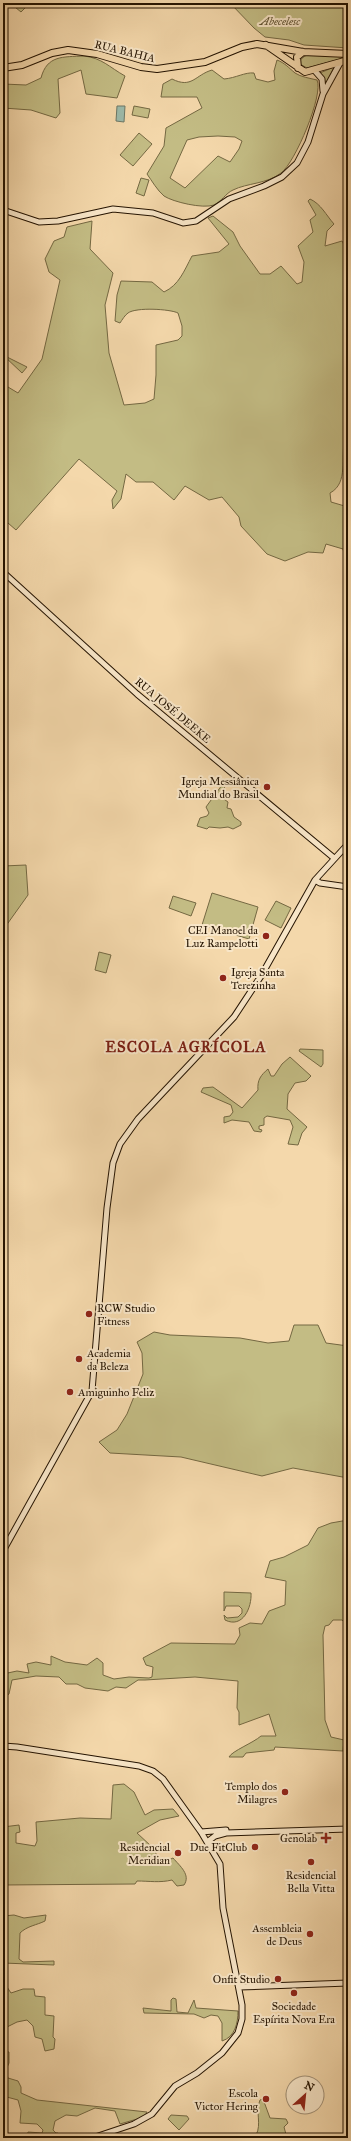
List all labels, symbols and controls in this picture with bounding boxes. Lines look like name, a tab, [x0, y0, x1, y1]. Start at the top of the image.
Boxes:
park label: Abecelesc	[259, 15, 301, 28]
street label: RUA BAHIA	[93, 38, 157, 65]
street label: RUA JOSÉ DEEKE	[132, 674, 214, 747]
place label: Igreja Messiânica Mundial do Brasil	[178, 775, 259, 801]
marker: Igreja Messiânica Mundial do Brasil	[262, 782, 272, 792]
place label: CEI Manoel da Luz Rampelotti	[185, 924, 258, 950]
marker: CEI Manoel da Luz Rampelotti	[261, 931, 271, 941]
place label: Igreja Santa Terezinha	[231, 966, 285, 992]
marker: Igreja Santa Terezinha	[218, 973, 228, 983]
district label: ESCOLA AGRÍCOLA	[105, 1036, 267, 1056]
place label: RCW Studio Fitness	[97, 1302, 155, 1328]
marker: RCW Studio Fitness	[84, 1309, 94, 1319]
place label: Academia da Beleza	[86, 1347, 131, 1373]
marker: Academia da Beleza	[74, 1354, 84, 1364]
place label: Amiguinho Feliz	[77, 1386, 154, 1399]
marker: Amiguinho Feliz	[65, 1387, 75, 1397]
place label: Templo dos Milagres	[225, 1780, 277, 1806]
marker: Templo dos Milagres	[280, 1787, 290, 1797]
place label: Genolab	[280, 1832, 317, 1845]
marker: Genolab	[320, 1832, 332, 1844]
place label: Residencial Meridian	[119, 1841, 170, 1867]
place label: Due FitClub	[190, 1841, 247, 1854]
marker: Due FitClub	[250, 1842, 260, 1852]
marker: Residencial Meridian	[173, 1848, 183, 1858]
marker: Residencial Bella Vitta	[306, 1857, 316, 1867]
place label: Residencial Bella Vitta	[286, 1869, 336, 1895]
place label: Assembleia de Deus	[251, 1922, 302, 1948]
marker: Assembleia de Deus	[305, 1929, 315, 1939]
place label: Onfit Studio	[213, 1973, 270, 1986]
marker: Onfit Studio	[273, 1974, 283, 1984]
marker: Sociedade Espírita Nova Era	[289, 1988, 299, 1998]
place label: Sociedade Espírita Nova Era	[253, 2000, 335, 2026]
north arrow	[285, 2075, 325, 2115]
text: N	[302, 2079, 317, 2095]
place label: Escola Victor Hering	[194, 2087, 259, 2113]
marker: Escola Victor Hering	[261, 2094, 271, 2104]

